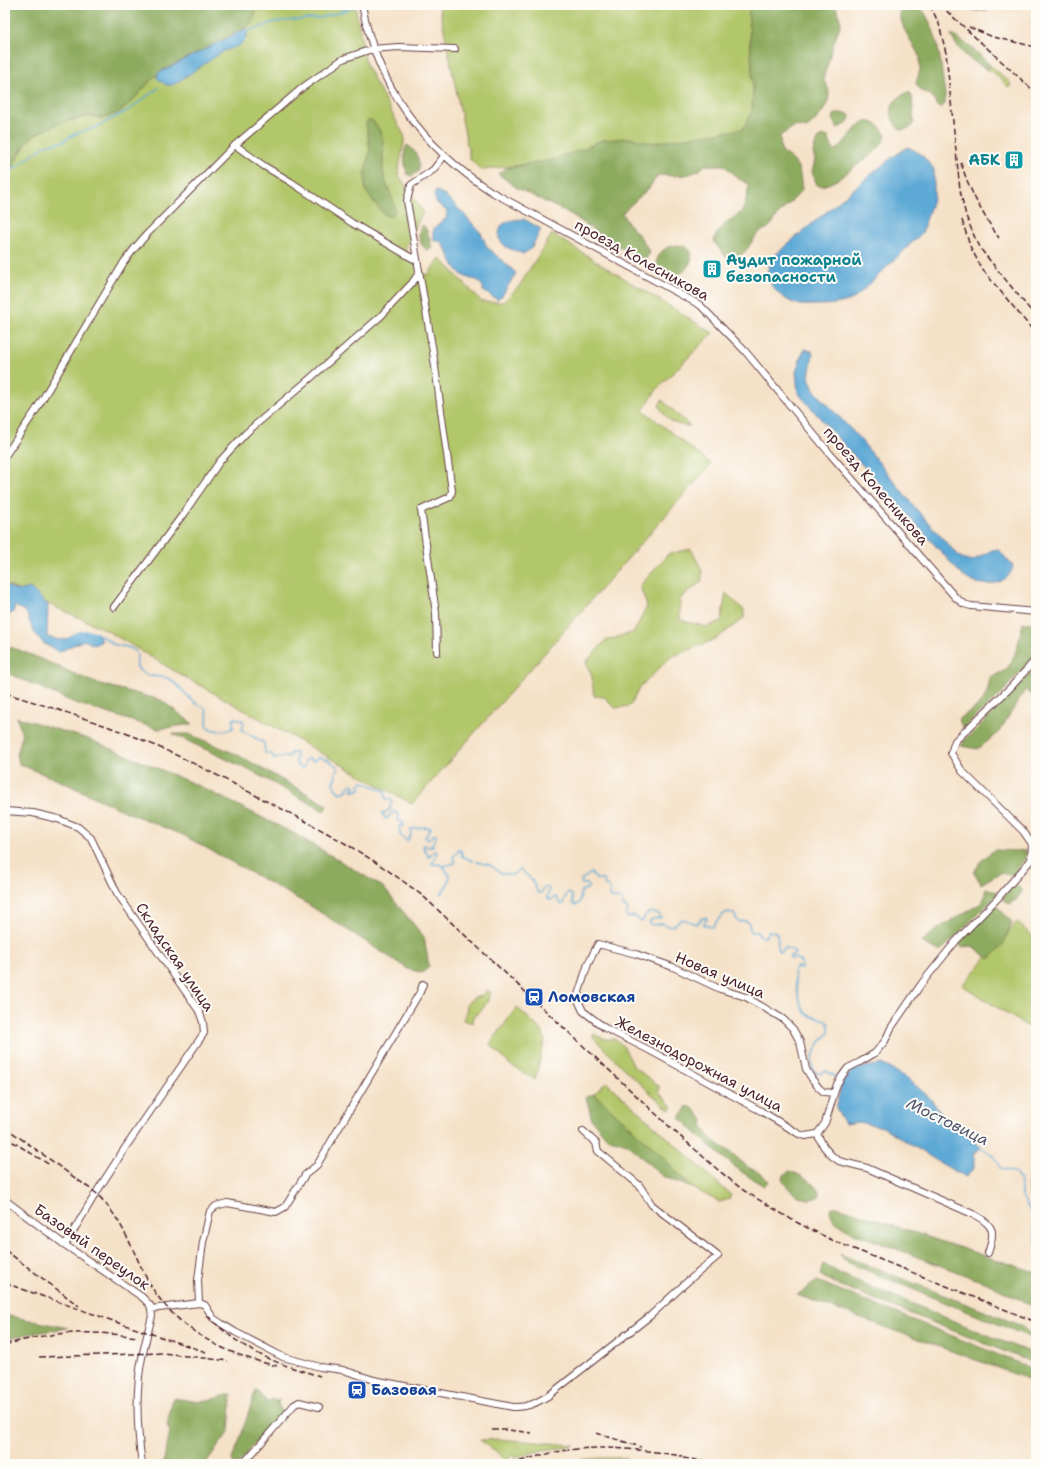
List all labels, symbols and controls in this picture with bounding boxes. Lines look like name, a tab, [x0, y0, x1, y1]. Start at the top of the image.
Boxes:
building icon: АБК	[1003, 149, 1025, 171]
place label: АБК	[969, 150, 1001, 170]
street label: проезд Колесникова	[571, 215, 713, 306]
place label: Аудит пожарной безопасности	[726, 250, 862, 287]
building icon: Аудит пожарной безопасности	[701, 258, 723, 280]
street label: проезд Колесникова	[819, 422, 934, 550]
street label: Складская улица	[131, 899, 219, 1016]
street label: Новая улица	[672, 947, 769, 1003]
station icon: Ломовская	[523, 986, 545, 1008]
place label: Ломовская	[548, 987, 635, 1007]
street label: Железнодорожная улица	[612, 1011, 787, 1117]
water label: Мостовица	[903, 1092, 992, 1150]
street label: Базовый переулок	[30, 1199, 154, 1295]
station icon: Базовая	[346, 1379, 368, 1401]
place label: Базовая	[371, 1380, 437, 1400]

